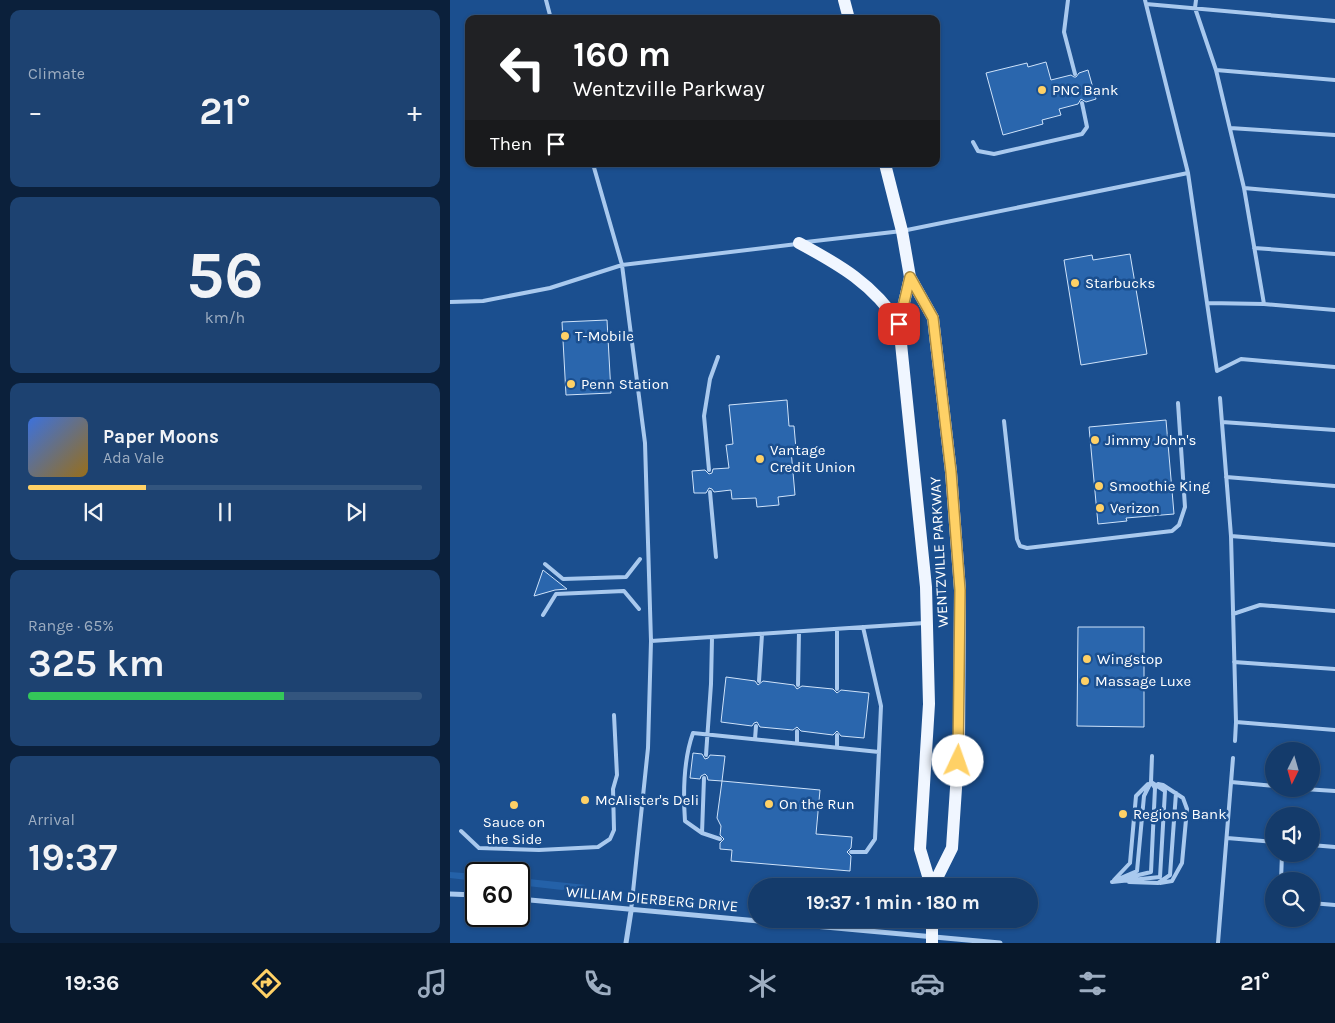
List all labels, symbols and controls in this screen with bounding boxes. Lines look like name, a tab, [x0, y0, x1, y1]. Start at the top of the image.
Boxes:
text: 160 m	[573, 34, 671, 75]
icon: left	[490, 35, 555, 100]
text: Climate	[28, 64, 85, 83]
text: Wentzville Parkway	[573, 76, 765, 102]
place label: PNC Bank	[1052, 81, 1118, 99]
marker: PNC Bank	[1036, 84, 1048, 96]
text: 21°	[199, 89, 251, 134]
text: −	[28, 95, 43, 128]
text: +	[407, 95, 422, 128]
icon: arrive	[542, 130, 570, 158]
text: Then	[490, 133, 532, 155]
text: 56	[186, 237, 264, 313]
place label: Starbucks	[1085, 274, 1155, 292]
marker: Starbucks	[1069, 277, 1081, 289]
pin	[878, 303, 920, 345]
text: km/h	[205, 308, 245, 327]
icon: arrive	[885, 310, 913, 338]
place label: T-Mobile	[575, 327, 634, 345]
marker: T-Mobile	[559, 330, 571, 342]
place label: Penn Station	[581, 375, 669, 393]
marker: Penn Station	[565, 378, 577, 390]
text: Paper Moons	[103, 426, 219, 448]
place label: Jimmy John's	[1105, 431, 1196, 449]
marker: Jimmy John's	[1089, 434, 1101, 446]
place label: Vantage Credit Union	[770, 441, 855, 476]
text: Ada Vale	[103, 448, 164, 467]
marker: Vantage Credit Union	[754, 453, 766, 465]
street label: WENTZVILLE PARKWAY	[926, 475, 952, 628]
place label: Smoothie King	[1109, 477, 1211, 495]
marker: Smoothie King	[1093, 480, 1105, 492]
icon: previous	[80, 498, 108, 526]
icon: pause	[211, 498, 239, 526]
icon: next	[342, 498, 370, 526]
place label: Verizon	[1110, 499, 1160, 517]
marker: Verizon	[1094, 502, 1106, 514]
text: Range · 65%	[28, 616, 114, 635]
text: 325 km	[28, 641, 165, 686]
place label: Wingstop	[1097, 650, 1163, 668]
marker: Wingstop	[1081, 653, 1093, 665]
place label: Massage Luxe	[1095, 672, 1191, 690]
marker: Massage Luxe	[1079, 675, 1091, 687]
position arrow	[931, 734, 983, 786]
north arrow	[1265, 742, 1320, 798]
map controls	[1265, 742, 1320, 927]
place label: McAlister's Deli	[595, 791, 699, 809]
marker: McAlister's Deli	[579, 794, 591, 806]
place label: On the Run	[779, 795, 855, 813]
marker: On the Run	[763, 798, 775, 810]
marker: Sauce on the Side	[508, 799, 520, 811]
place label: Regions Bank	[1133, 805, 1227, 823]
button: sound	[1265, 807, 1320, 862]
marker: Regions Bank	[1117, 808, 1129, 820]
text: Arrival	[28, 810, 75, 829]
place label: Sauce on the Side	[483, 813, 545, 848]
text: 19:37	[28, 835, 118, 880]
speed limit sign: 60	[465, 862, 530, 927]
button: search	[1265, 872, 1320, 927]
street label: WILLIAM DIERBERG DRIVE	[565, 883, 739, 915]
text: 19:37 · 1 min · 180 m	[806, 892, 980, 914]
icon: directions	[249, 966, 284, 1001]
icon: music	[415, 966, 450, 1001]
icon: phone	[580, 966, 615, 1001]
icon: climate	[745, 966, 780, 1001]
icon: car	[910, 966, 945, 1001]
icon: filters	[1075, 966, 1110, 1001]
text: 19:36	[65, 970, 119, 996]
text: 21°	[1240, 970, 1270, 996]

